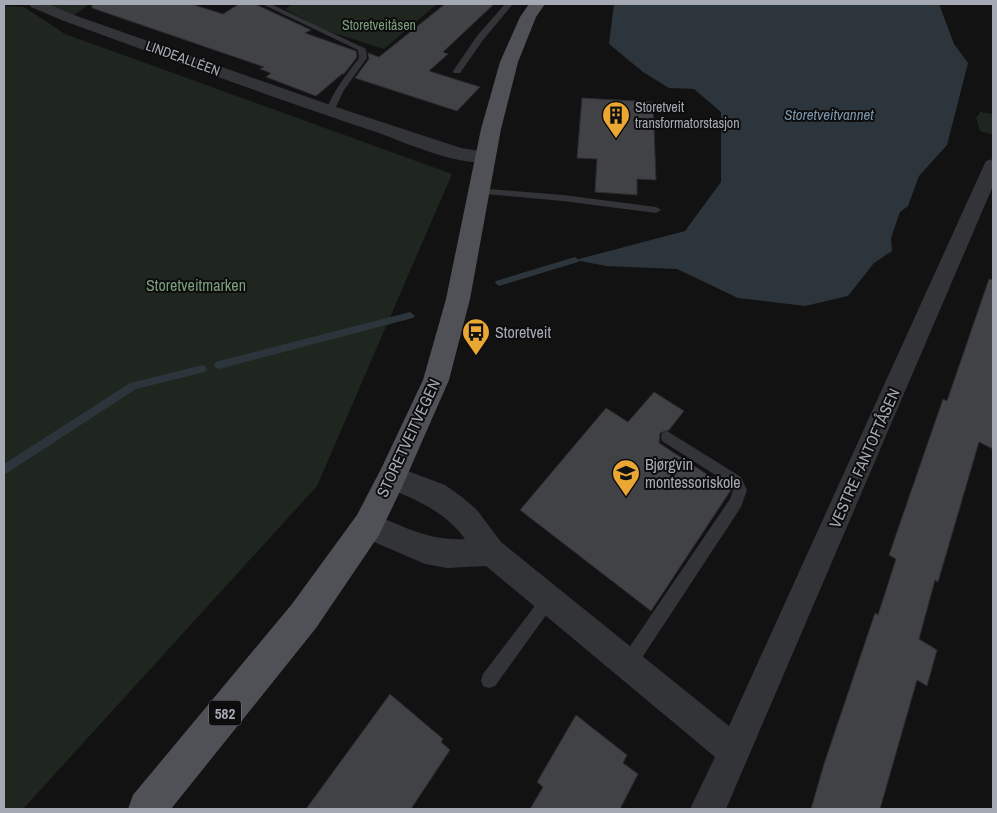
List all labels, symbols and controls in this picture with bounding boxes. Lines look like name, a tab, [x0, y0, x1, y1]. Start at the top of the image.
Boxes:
park label: Storetveitåsen	[342, 16, 416, 34]
street label: LINDEALLÉEN	[143, 36, 223, 80]
place label: Storetveit transformatorstasjon	[635, 98, 740, 132]
building icon: Storetveit transformatorstasjon	[601, 100, 631, 139]
water label: Storetveitvannet	[784, 104, 874, 125]
park label: Storetveitmarken	[146, 274, 246, 296]
bus stop icon: Storetveit	[461, 317, 491, 356]
place label: Storetveit	[495, 321, 552, 343]
street label: STORETVEITVEGEN	[371, 375, 445, 501]
street label: VESTRE FANTOFTÅSEN	[823, 385, 905, 531]
place label: Bjørgvin montessoriskole	[645, 453, 741, 493]
school or university icon: Bjørgvin montessoriskole	[611, 458, 641, 497]
road number: 582	[209, 700, 241, 726]

